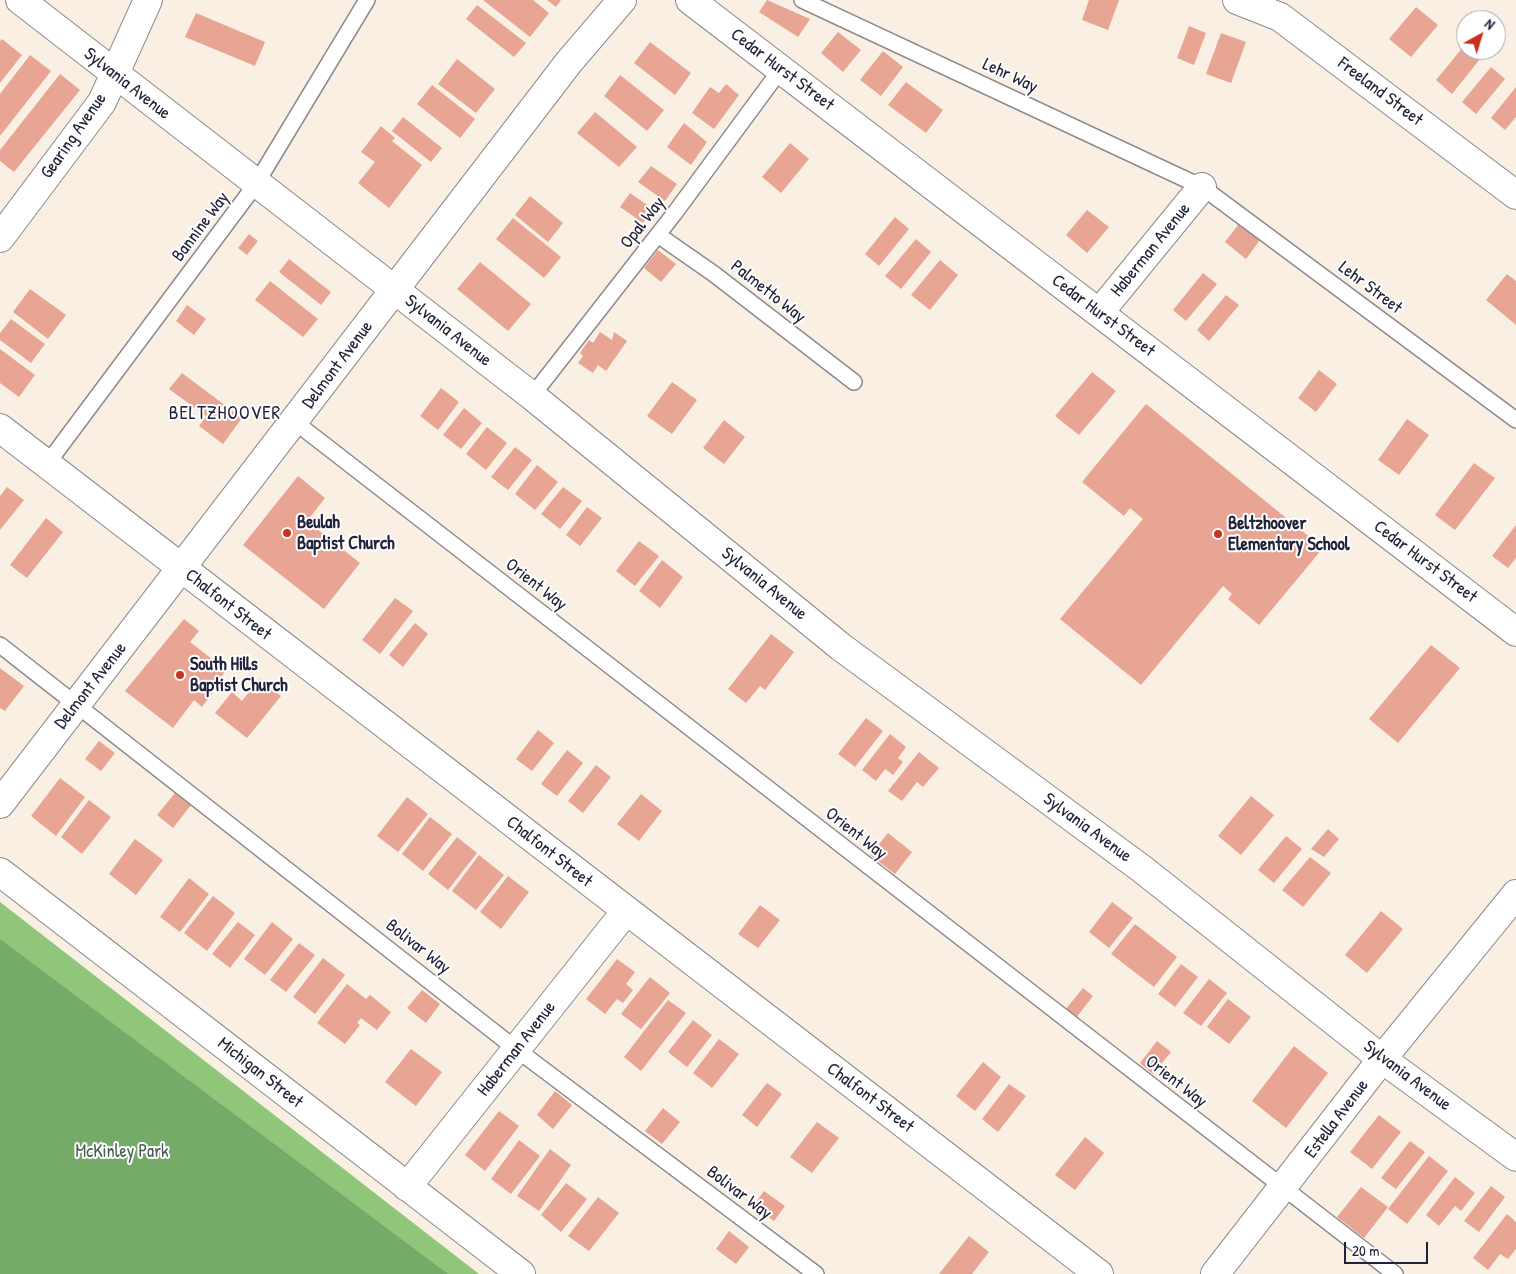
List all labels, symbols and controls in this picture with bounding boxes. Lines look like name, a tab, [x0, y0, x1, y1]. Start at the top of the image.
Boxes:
north arrow	[1456, 10, 1506, 60]
text: N	[1481, 14, 1499, 33]
street label: Cedar Hurst Street	[726, 24, 838, 116]
street label: Sylvania Avenue	[79, 43, 175, 125]
street label: Freeland Street	[1333, 53, 1427, 131]
street label: Lehr Way	[979, 54, 1041, 98]
street label: Gearing Avenue	[37, 89, 111, 183]
street label: Bannine Way	[168, 188, 234, 266]
street label: Opal Way	[616, 193, 670, 253]
street label: Haberman Avenue	[1107, 199, 1195, 301]
street label: Palmetto Way	[726, 256, 810, 328]
street label: Lehr Street	[1334, 257, 1406, 319]
street label: Cedar Hurst Street	[1047, 270, 1159, 362]
street label: Sylvania Avenue	[400, 290, 496, 372]
street label: Delmont Avenue	[298, 317, 378, 413]
district label: BELTZHOOVER	[167, 403, 283, 425]
place label: Beulah Baptist Church	[297, 512, 394, 554]
place label: Beltzhoover Elementary School	[1228, 513, 1349, 556]
street label: Cedar Hurst Street	[1369, 516, 1481, 608]
marker: Beulah Baptist Church	[281, 527, 293, 539]
marker: Beltzhoover Elementary School	[1212, 528, 1224, 540]
street label: Sylvania Avenue	[717, 543, 811, 625]
street label: Orient Way	[501, 554, 571, 616]
street label: Chalfont Street	[181, 565, 275, 645]
street label: Delmont Avenue	[50, 638, 132, 734]
place label: South Hills Baptist Church	[190, 654, 287, 696]
marker: South Hills Baptist Church	[174, 669, 186, 681]
street label: Sylvania Avenue	[1039, 789, 1135, 867]
street label: Orient Way	[821, 803, 891, 865]
street label: Chalfont Street	[502, 812, 596, 892]
street label: Bolivar Way	[381, 915, 455, 979]
street label: Haberman Avenue	[473, 997, 561, 1101]
street label: Michigan Street	[213, 1033, 307, 1113]
street label: Sylvania Avenue	[1359, 1036, 1455, 1116]
street label: Orient Way	[1141, 1051, 1211, 1113]
street label: Chalfont Street	[822, 1058, 918, 1138]
street label: Estella Avenue	[1300, 1075, 1374, 1163]
park label: McKinley Park	[75, 1141, 169, 1163]
street label: Bolivar Way	[702, 1161, 776, 1225]
scale bar	[1346, 1232, 1430, 1264]
text: 20 m	[1352, 1240, 1379, 1261]

